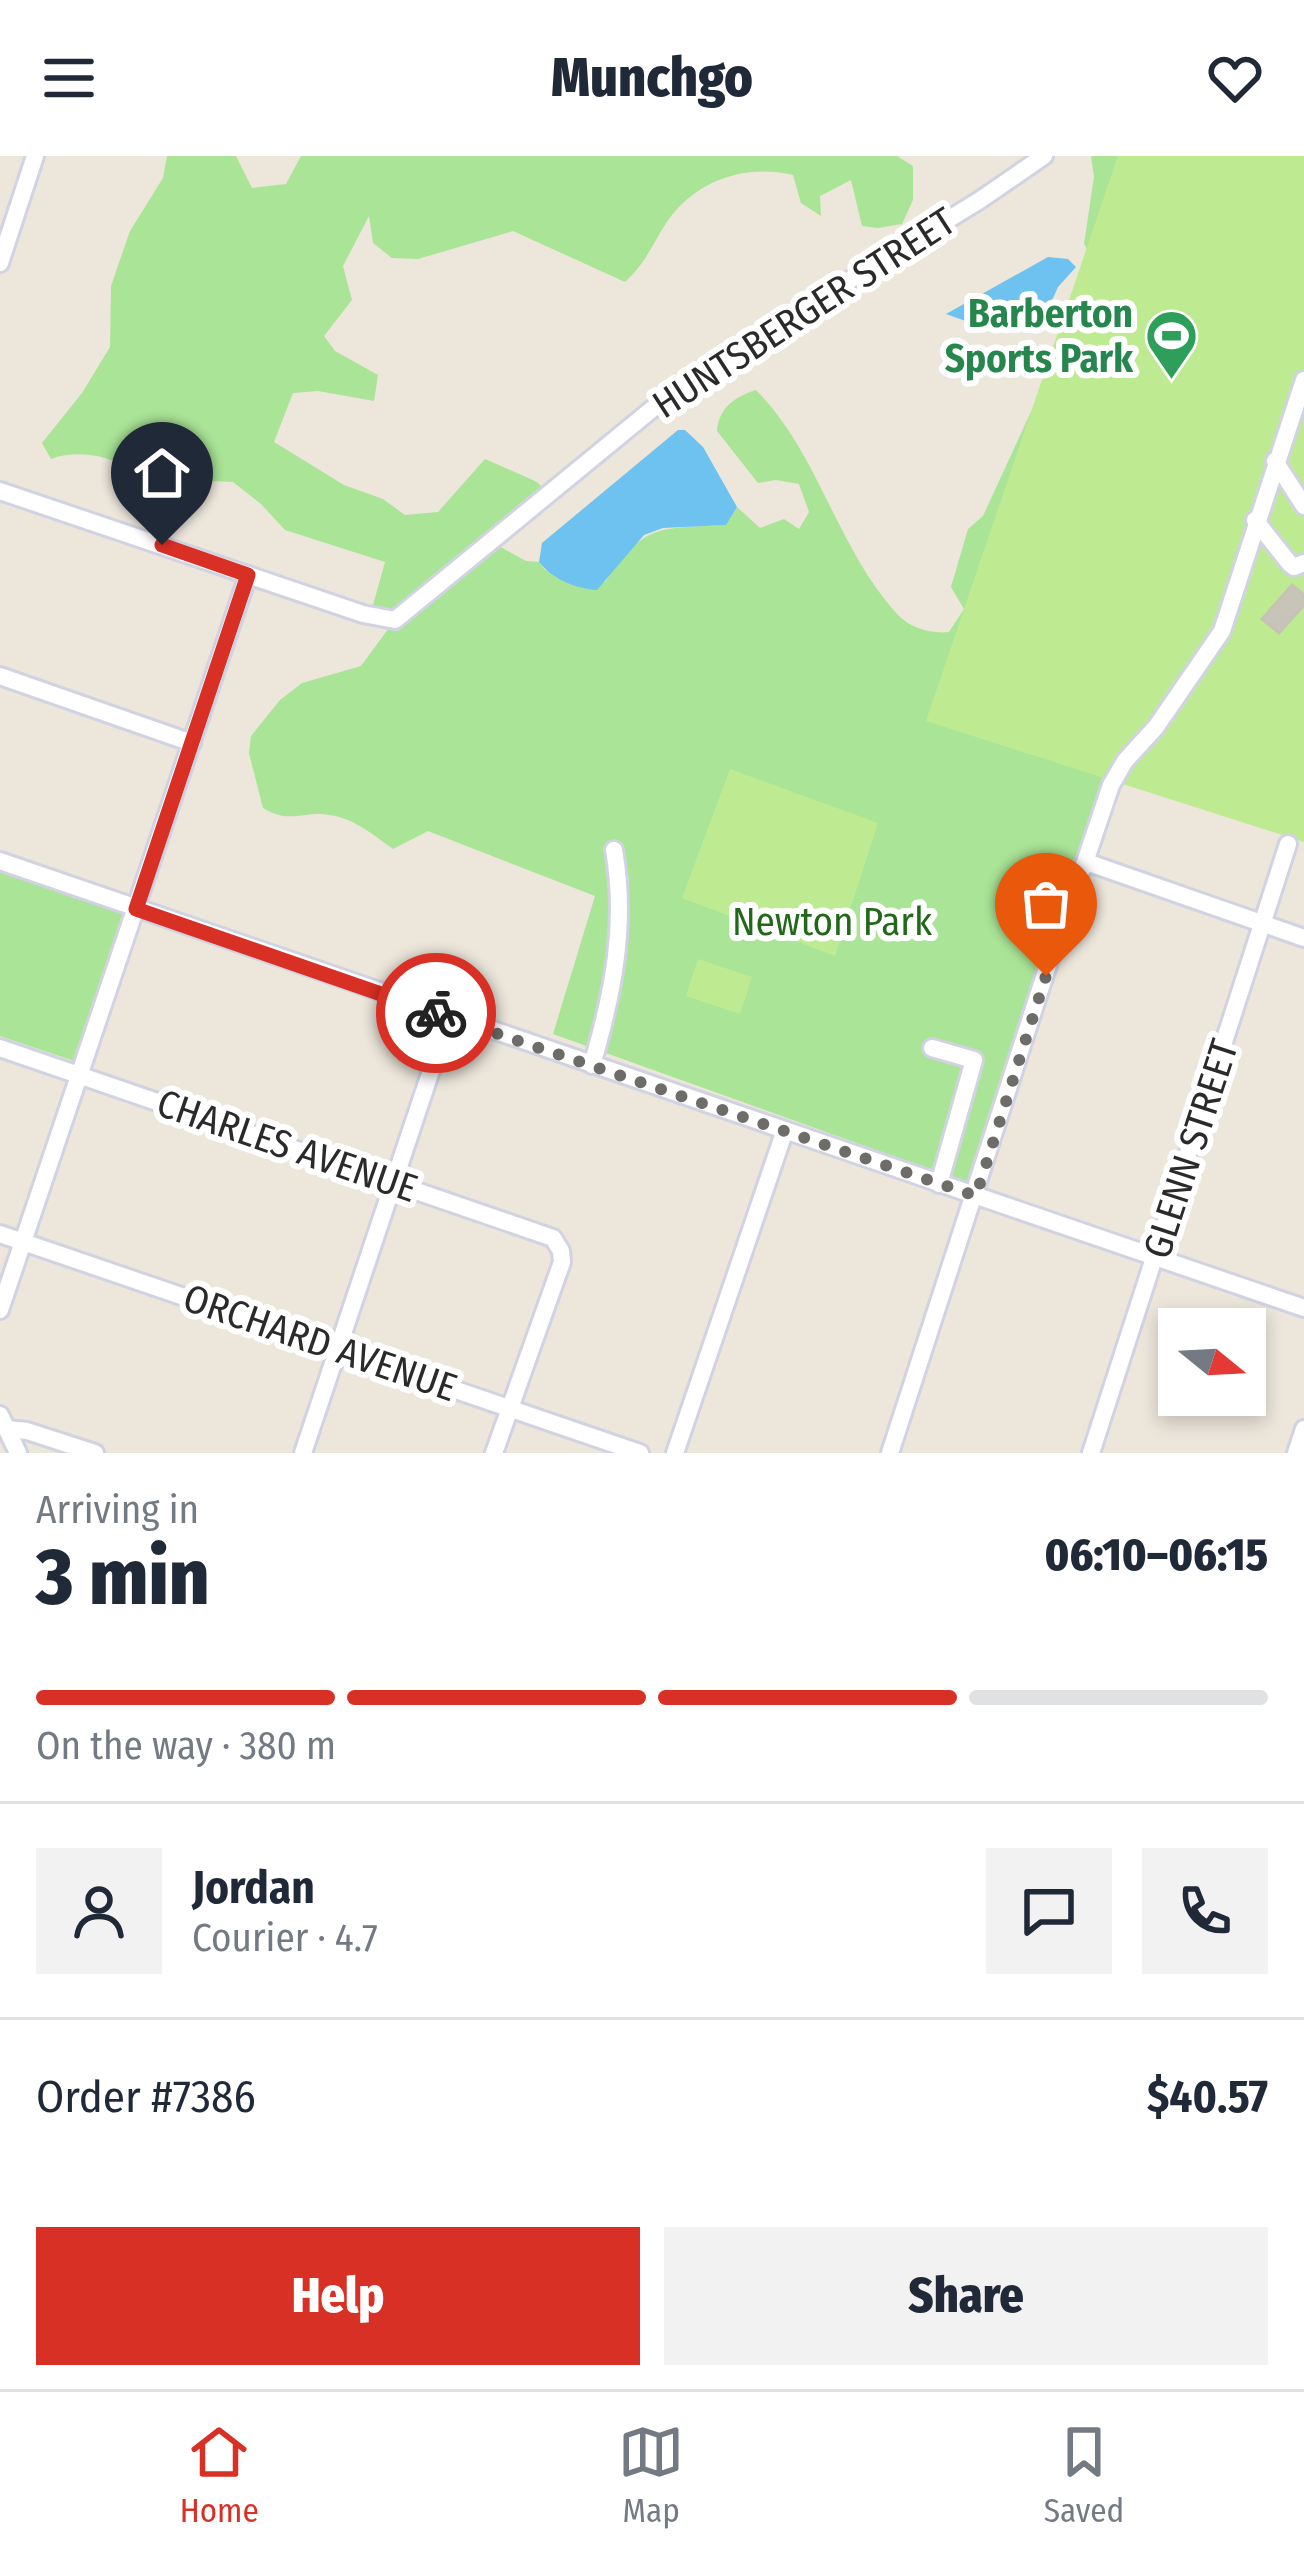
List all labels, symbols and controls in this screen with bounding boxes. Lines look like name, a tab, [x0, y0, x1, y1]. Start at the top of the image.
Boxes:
icon: menu	[36, 45, 102, 111]
icon: heart	[1202, 45, 1268, 111]
text: Munchgo	[551, 46, 753, 110]
street label: HUNTSBERGER STREET	[644, 198, 964, 428]
place label: Barberton Sports Park	[945, 291, 1134, 382]
sports icon: Barberton Sports Park	[1144, 308, 1200, 382]
pin	[111, 422, 213, 545]
icon: home	[129, 440, 195, 506]
pin	[995, 853, 1097, 976]
icon: bag	[1013, 871, 1079, 937]
park label: Newton Park	[732, 899, 933, 945]
courier	[376, 953, 496, 1073]
icon: bike	[403, 980, 469, 1046]
street label: GLENN STREET	[1134, 1034, 1248, 1264]
street label: CHARLES AVENUE	[151, 1080, 423, 1212]
street label: ORCHARD AVENUE	[178, 1275, 462, 1411]
north arrow	[1158, 1308, 1266, 1416]
map controls	[1158, 1308, 1266, 1416]
text: Arriving in	[36, 1487, 199, 1533]
text: 06:10–06:15	[1044, 1528, 1268, 1582]
text: 3 min	[36, 1531, 209, 1625]
text: On the way · 380 m	[36, 1723, 336, 1769]
button: person	[36, 1848, 162, 1974]
button: chat	[986, 1848, 1112, 1974]
button: phone	[1142, 1848, 1268, 1974]
text: Jordan	[192, 1861, 315, 1915]
text: Courier · 4.7	[192, 1915, 378, 1961]
text: Order #7386	[36, 2070, 256, 2124]
text: $40.57	[1147, 2070, 1268, 2124]
button: Help	[36, 2227, 640, 2365]
button: Share	[664, 2227, 1268, 2365]
tab: Home	[180, 2419, 259, 2531]
tab: Map	[618, 2419, 684, 2531]
tab: Saved	[1044, 2419, 1124, 2531]

